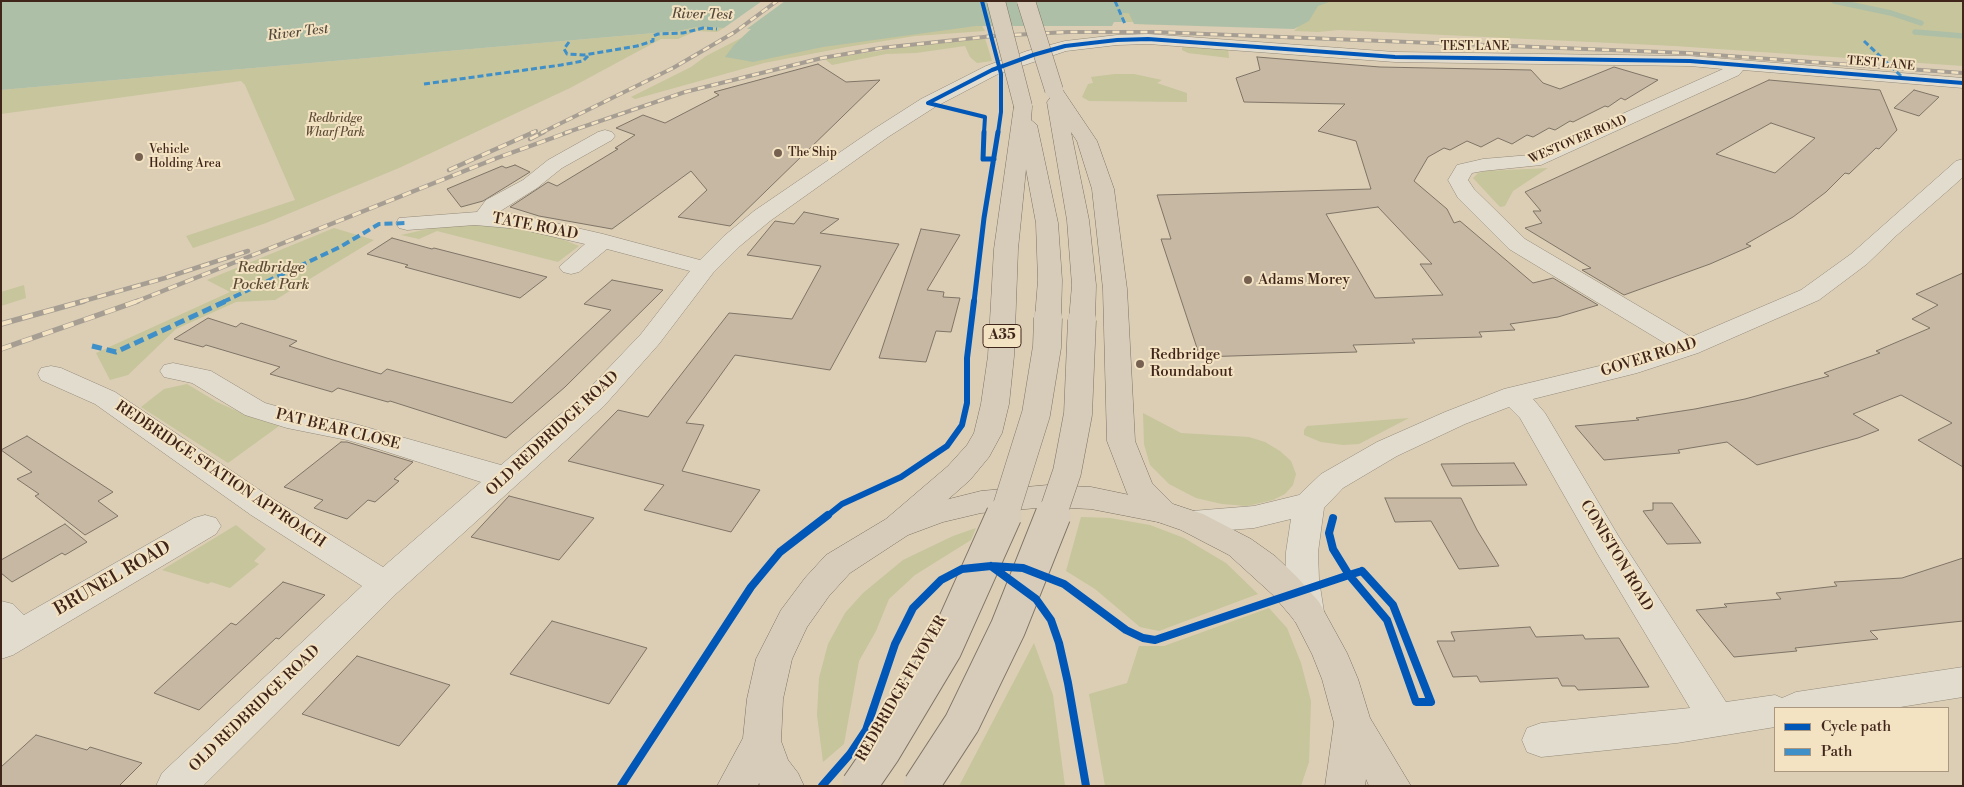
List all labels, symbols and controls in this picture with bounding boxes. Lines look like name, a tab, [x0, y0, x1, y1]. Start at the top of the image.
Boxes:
water label: River Test	[671, 6, 733, 24]
water label: River Test	[267, 21, 329, 45]
street label: TEST LANE	[1441, 40, 1509, 54]
street label: TEST LANE	[1846, 54, 1916, 74]
park label: Redbridge Wharf Park	[305, 112, 365, 140]
street label: WESTOVER ROAD	[1527, 113, 1629, 167]
place label: Vehicle Holding Area	[149, 143, 221, 171]
place label: The Ship	[788, 146, 837, 160]
marker: The Ship	[772, 147, 784, 159]
marker: Vehicle Holding Area	[133, 151, 145, 163]
street label: TATE ROAD	[490, 210, 580, 244]
park label: Redbridge Pocket Park	[233, 259, 309, 294]
place label: Adams Morey	[1258, 271, 1350, 289]
marker: Adams Morey	[1242, 274, 1254, 286]
road number: A35	[983, 324, 1021, 348]
street label: GOVER ROAD	[1599, 335, 1699, 381]
place label: Redbridge Roundabout	[1150, 346, 1233, 381]
marker: Redbridge Roundabout	[1134, 358, 1146, 370]
street label: OLD REDBRIDGE ROAD	[483, 368, 623, 500]
street label: REDBRIDGE STATION APPROACH	[111, 398, 329, 552]
street label: PAT BEAR CLOSE	[274, 406, 402, 454]
street label: CONISTON ROAD	[1576, 497, 1656, 615]
street label: BRUNEL ROAD	[51, 537, 175, 621]
street label: REDBRIDGE FLYOVER	[853, 613, 951, 765]
street label: OLD REDBRIDGE ROAD	[186, 642, 324, 776]
legend	[1774, 707, 1949, 772]
text: Cycle path	[1821, 717, 1891, 736]
text: Path	[1821, 742, 1853, 761]

